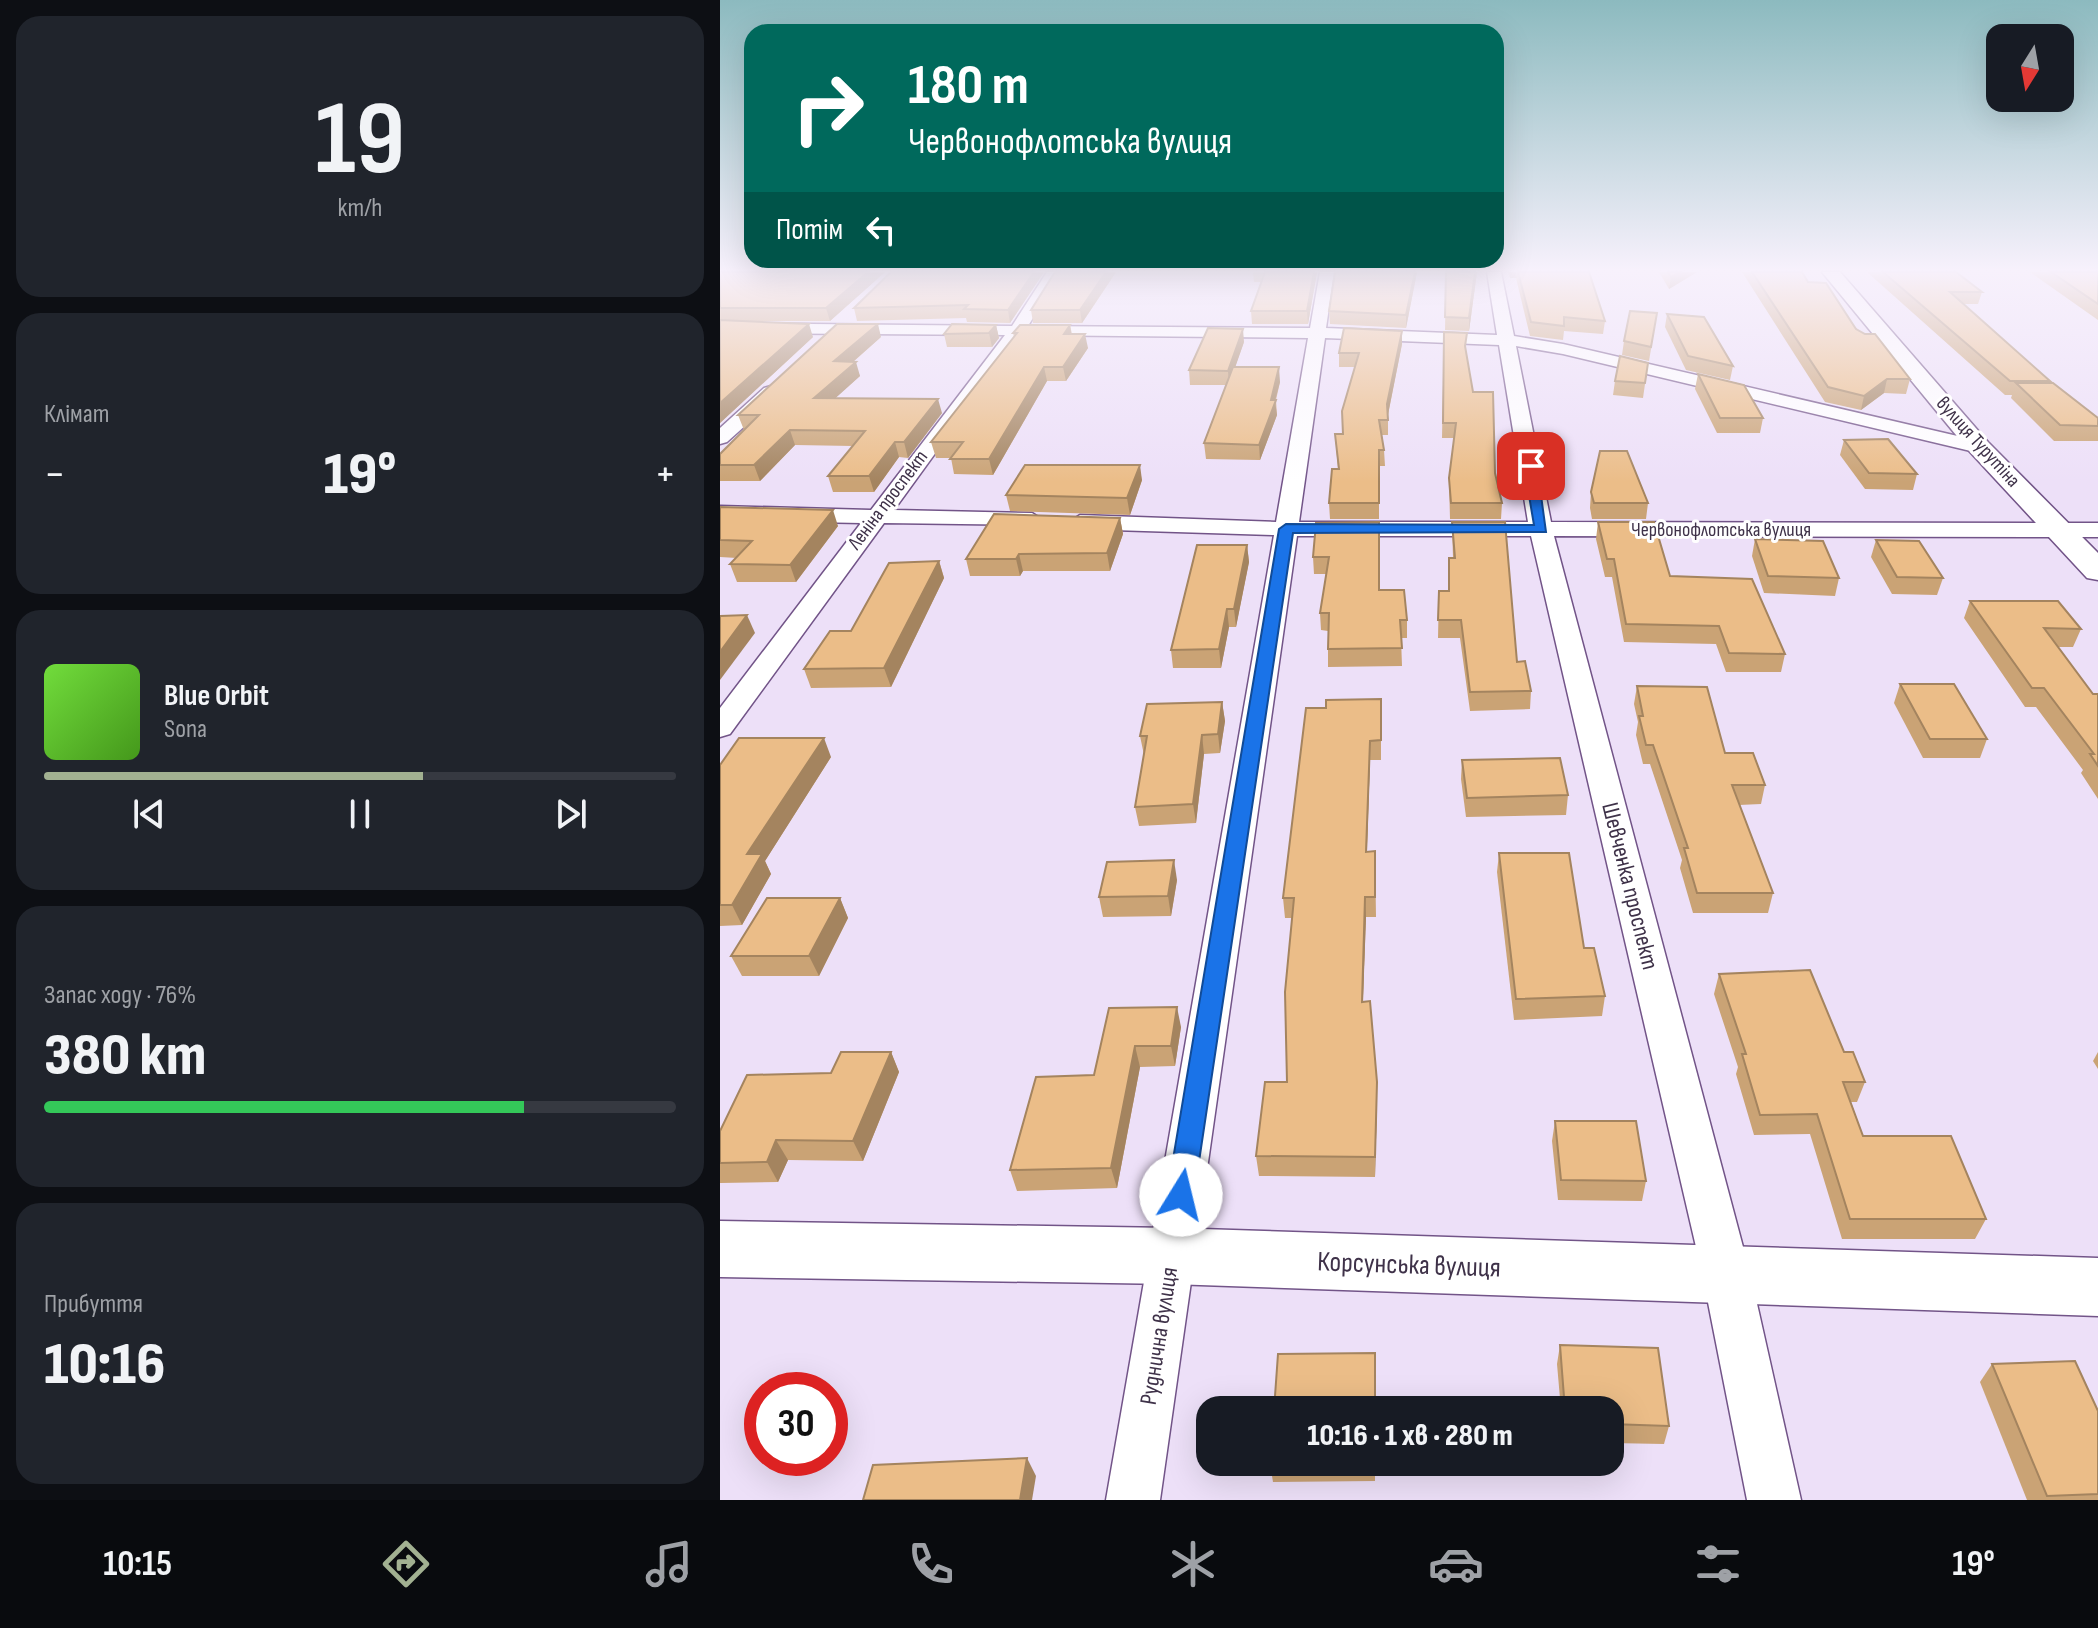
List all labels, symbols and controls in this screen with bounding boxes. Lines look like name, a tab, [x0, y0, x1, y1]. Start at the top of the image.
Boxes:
north arrow	[1986, 24, 2074, 112]
map controls	[1986, 24, 2074, 112]
text: 180 m	[908, 53, 1029, 120]
icon: right	[776, 56, 880, 160]
text: 19	[315, 78, 405, 203]
text: Червонофлотська вулиця	[908, 121, 1232, 164]
text: km/h	[338, 193, 382, 224]
icon: left	[859, 208, 903, 252]
text: Потім	[776, 212, 843, 248]
street label: вулиця Турутіна	[1931, 392, 2025, 492]
text: Клімат	[44, 399, 109, 430]
pin	[1497, 432, 1565, 500]
text: 19°	[323, 439, 397, 511]
icon: arrive	[1509, 444, 1553, 488]
street label: Леніна проспект	[842, 446, 933, 555]
text: −	[44, 448, 66, 501]
text: +	[654, 448, 676, 501]
street label: Червонофлотська вулиця	[1631, 518, 1811, 542]
text: Blue Orbit	[164, 678, 269, 714]
text: Sona	[164, 714, 207, 745]
icon: previous	[127, 792, 171, 836]
icon: pause	[338, 792, 382, 836]
icon: next	[549, 792, 593, 836]
street label: Шевченка проспект	[1595, 799, 1665, 973]
text: Запас ходу · 76%	[44, 980, 196, 1011]
text: 380 km	[44, 1020, 206, 1092]
position arrow	[1139, 1153, 1223, 1237]
street label: Корсунська вулиця	[1317, 1245, 1501, 1285]
street label: Руднична вулиця	[1134, 1265, 1184, 1407]
text: Прибуття	[44, 1289, 143, 1320]
text: 10:16	[44, 1329, 165, 1401]
speed limit sign: 30	[744, 1372, 848, 1476]
text: 10:16 · 1 хв · 280 m	[1307, 1418, 1513, 1454]
icon: directions	[378, 1536, 434, 1592]
icon: music	[641, 1536, 697, 1592]
icon: phone	[903, 1536, 959, 1592]
icon: climate	[1165, 1536, 1221, 1592]
icon: car	[1428, 1536, 1484, 1592]
icon: filters	[1690, 1536, 1746, 1592]
text: 10:15	[103, 1543, 172, 1586]
text: 19°	[1952, 1543, 1995, 1586]

